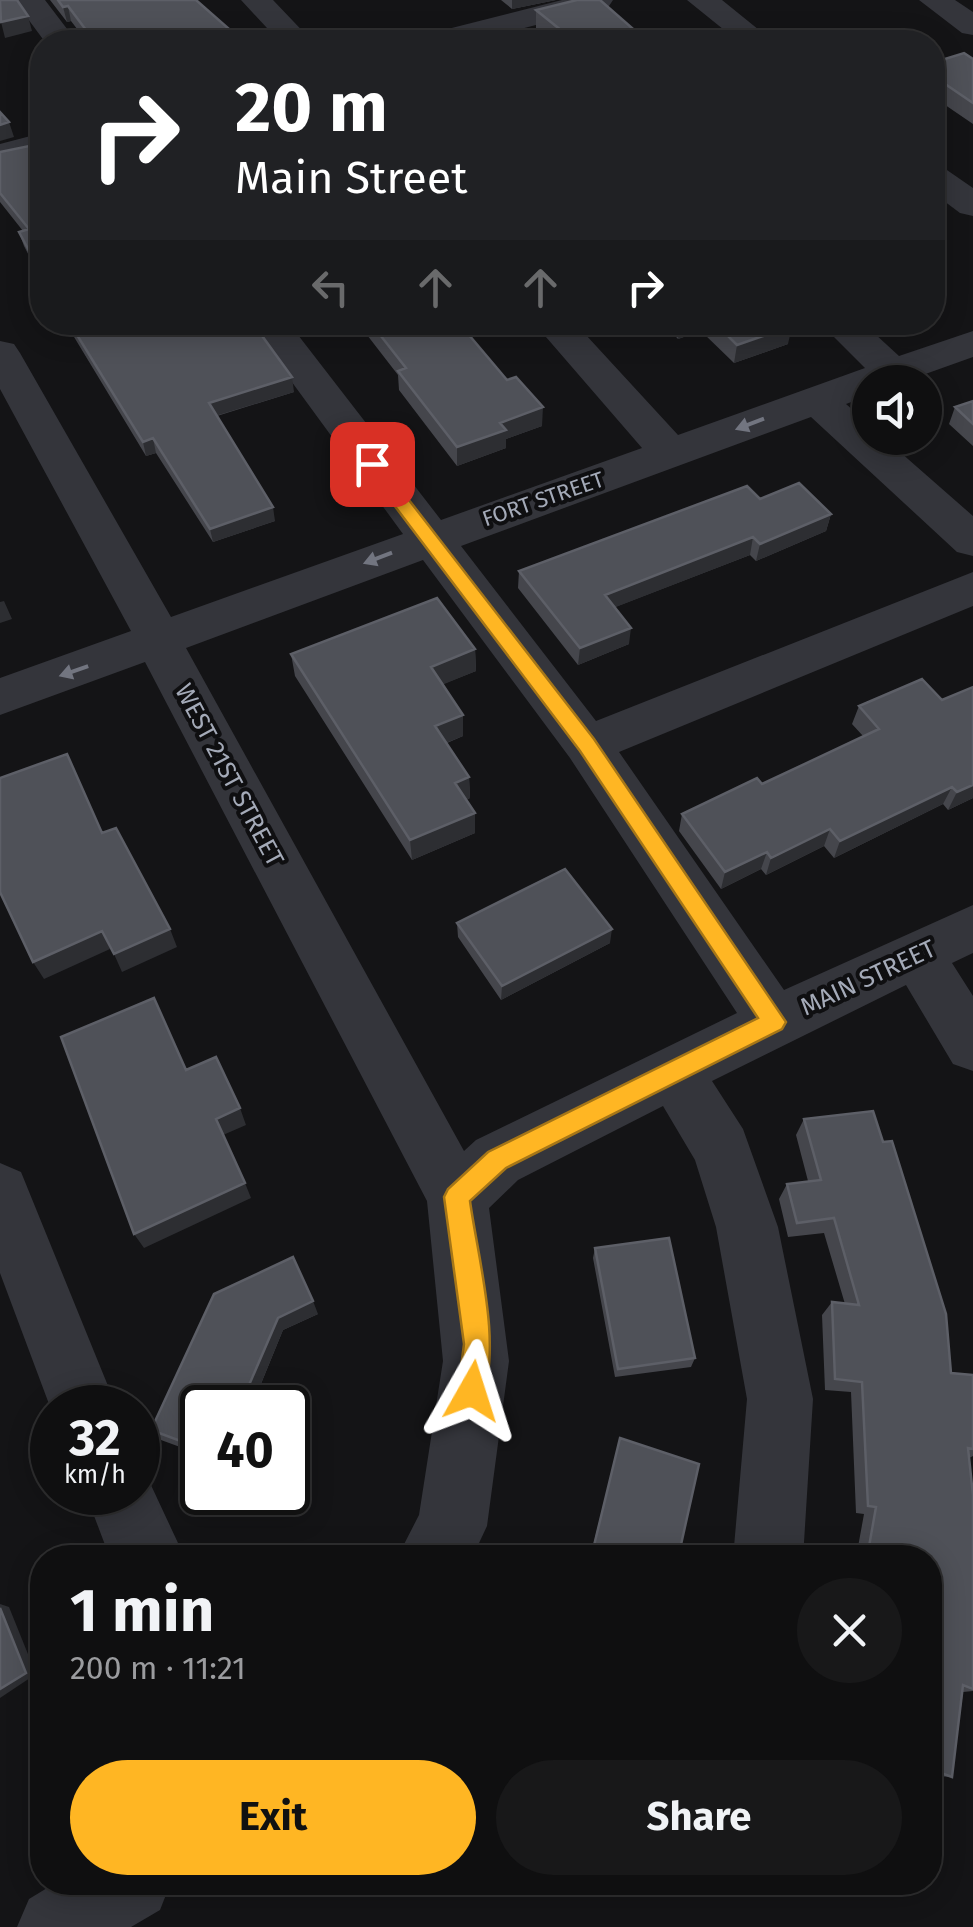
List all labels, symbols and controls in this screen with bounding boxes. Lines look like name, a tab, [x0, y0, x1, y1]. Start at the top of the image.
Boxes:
text: 20 m	[235, 66, 388, 150]
icon: right	[70, 70, 200, 200]
text: Main Street	[235, 151, 468, 205]
icon: left	[303, 260, 358, 315]
icon: ahead	[408, 260, 463, 315]
icon: ahead	[513, 260, 568, 315]
icon: right	[618, 260, 673, 315]
map controls	[852, 365, 942, 455]
button: sound	[852, 365, 942, 455]
one-way arrow	[734, 417, 764, 432]
pin	[330, 422, 415, 507]
icon: arrive	[345, 437, 400, 492]
street label: FORT STREET	[479, 465, 608, 532]
one-way arrow	[363, 551, 393, 566]
one-way arrow	[58, 664, 88, 679]
street label: WEST 21ST STREET	[168, 679, 290, 871]
street label: MAIN STREET	[796, 934, 940, 1022]
position arrow	[420, 1339, 524, 1443]
speed limit sign: 40	[180, 1385, 310, 1515]
text: 32	[69, 1408, 121, 1468]
text: km/h	[64, 1460, 126, 1490]
text: 1 min	[70, 1575, 214, 1647]
button: close	[797, 1578, 902, 1683]
text: 200 m · 11:21	[70, 1649, 246, 1687]
button: Exit	[70, 1760, 476, 1875]
button: Share	[496, 1760, 902, 1875]

